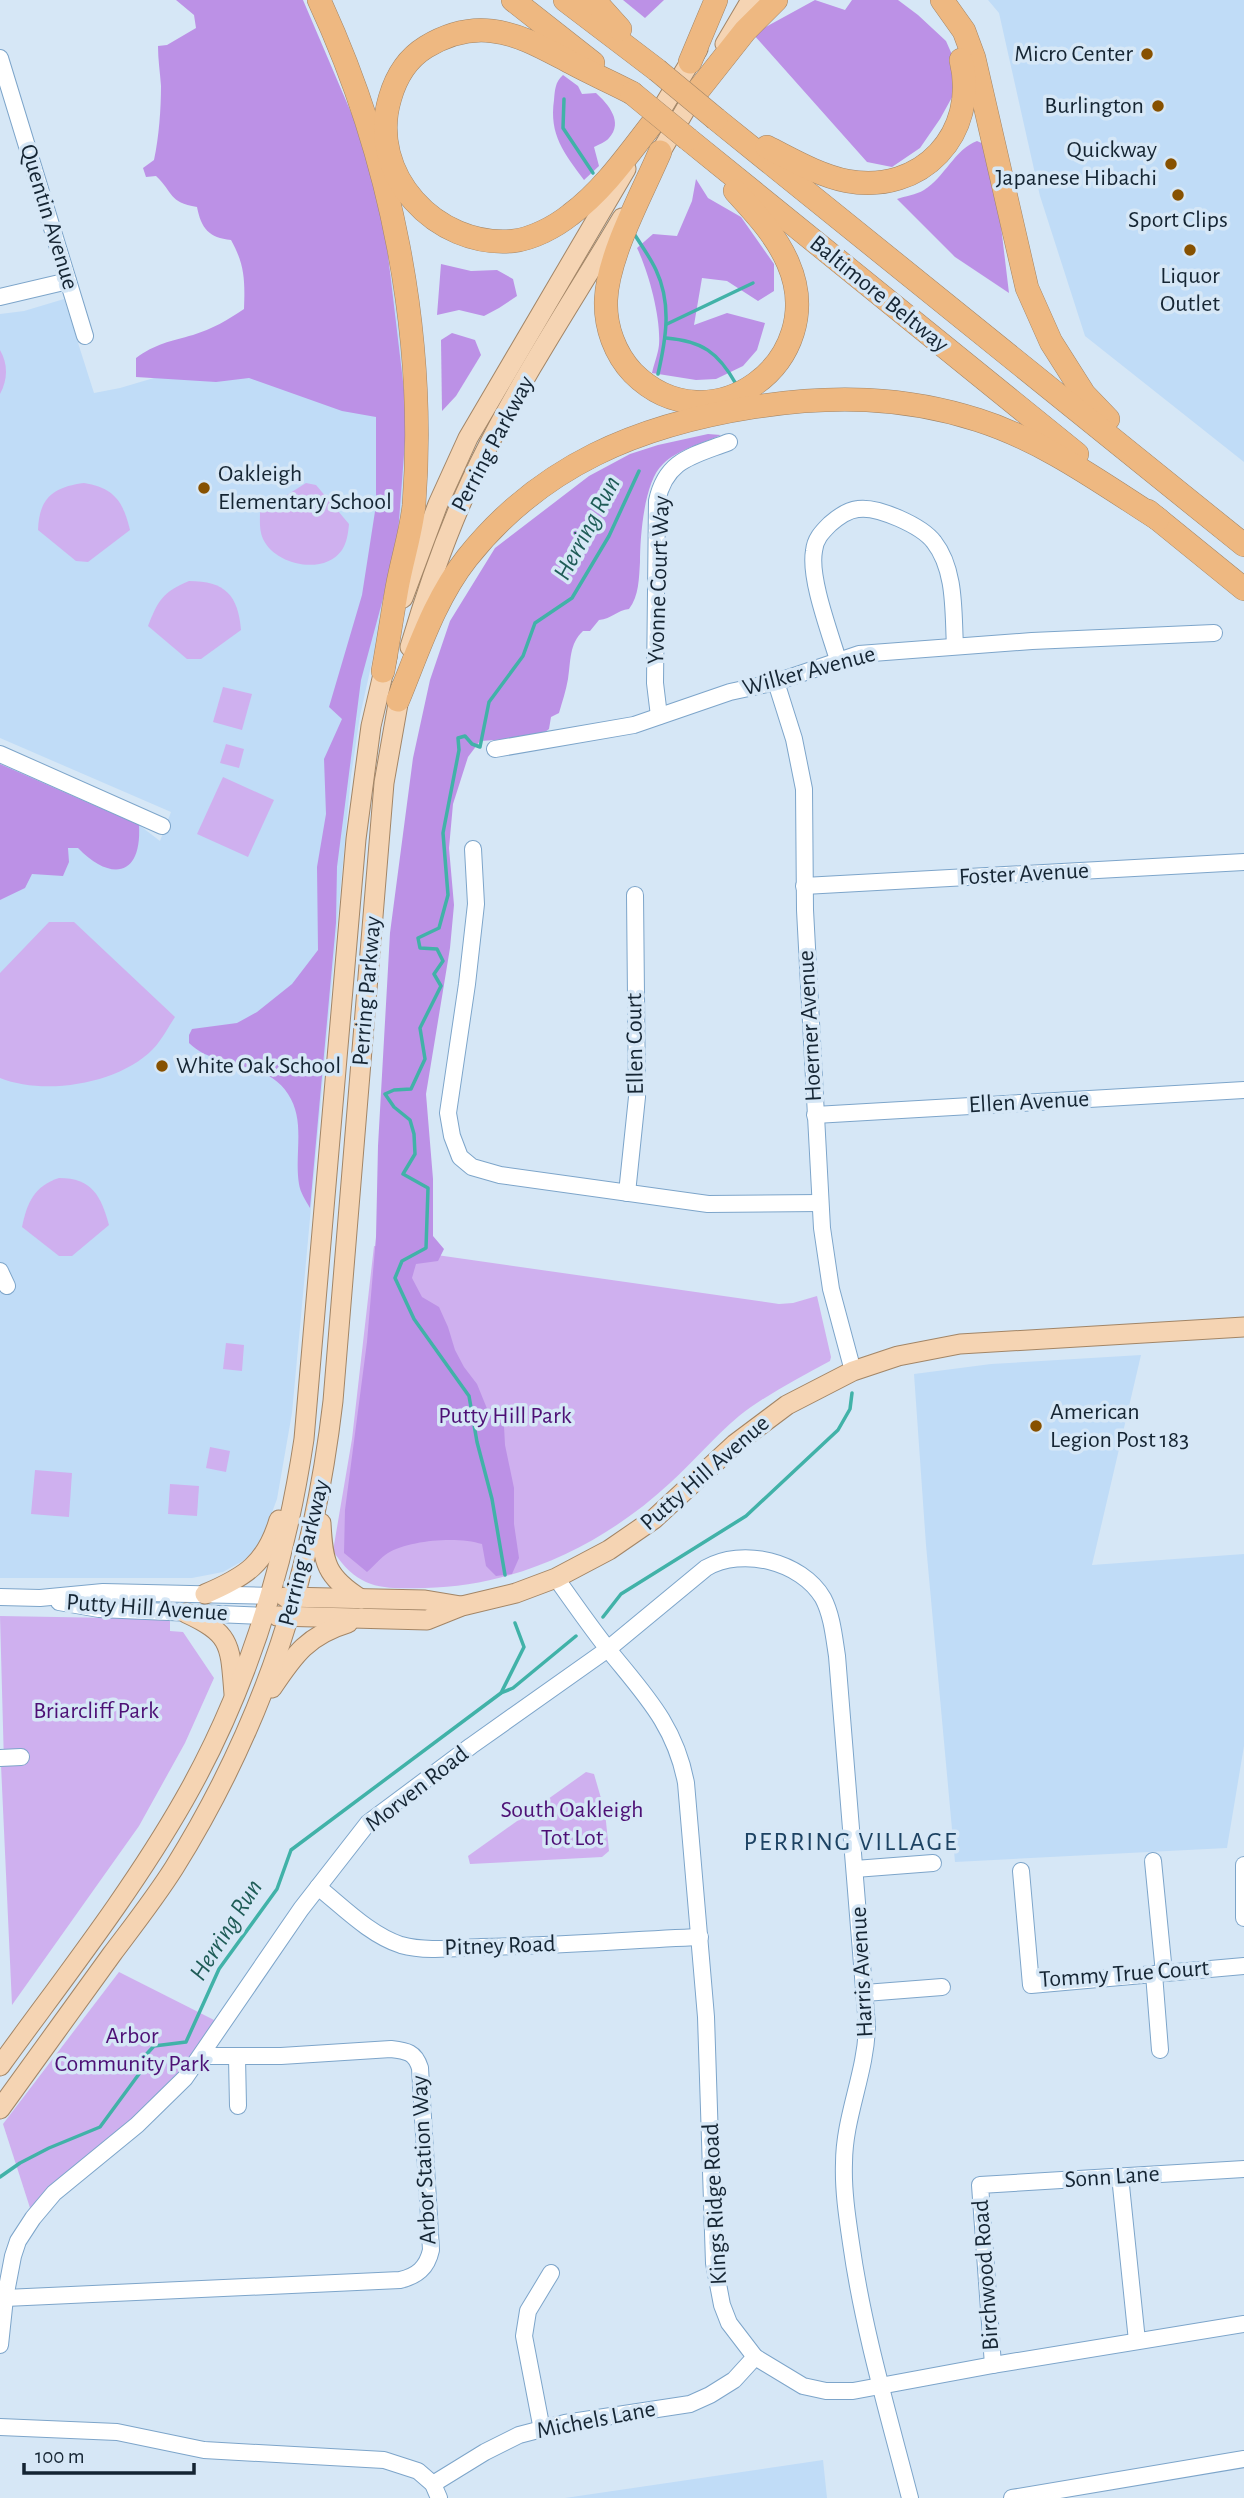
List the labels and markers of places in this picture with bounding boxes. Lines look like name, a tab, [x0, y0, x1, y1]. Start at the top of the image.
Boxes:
place label: Micro Center	[1014, 42, 1133, 66]
marker: Micro Center	[1139, 46, 1155, 62]
place label: Burlington	[1044, 94, 1144, 118]
marker: Burlington	[1150, 98, 1166, 114]
place label: Quickway Japanese Hibachi	[995, 138, 1157, 190]
marker: Quickway Japanese Hibachi	[1163, 156, 1179, 172]
marker: Sport Clips	[1170, 187, 1186, 203]
place label: Sport Clips	[1128, 208, 1228, 232]
marker: Liquor Outlet	[1182, 242, 1198, 258]
place label: Liquor Outlet	[1160, 264, 1220, 316]
place label: Oakleigh Elementary School	[218, 462, 392, 514]
marker: Oakleigh Elementary School	[196, 480, 212, 496]
place label: White Oak School	[176, 1054, 341, 1078]
marker: White Oak School	[154, 1058, 170, 1074]
place label: American Legion Post 183	[1050, 1400, 1189, 1452]
marker: American Legion Post 183	[1028, 1418, 1044, 1434]

